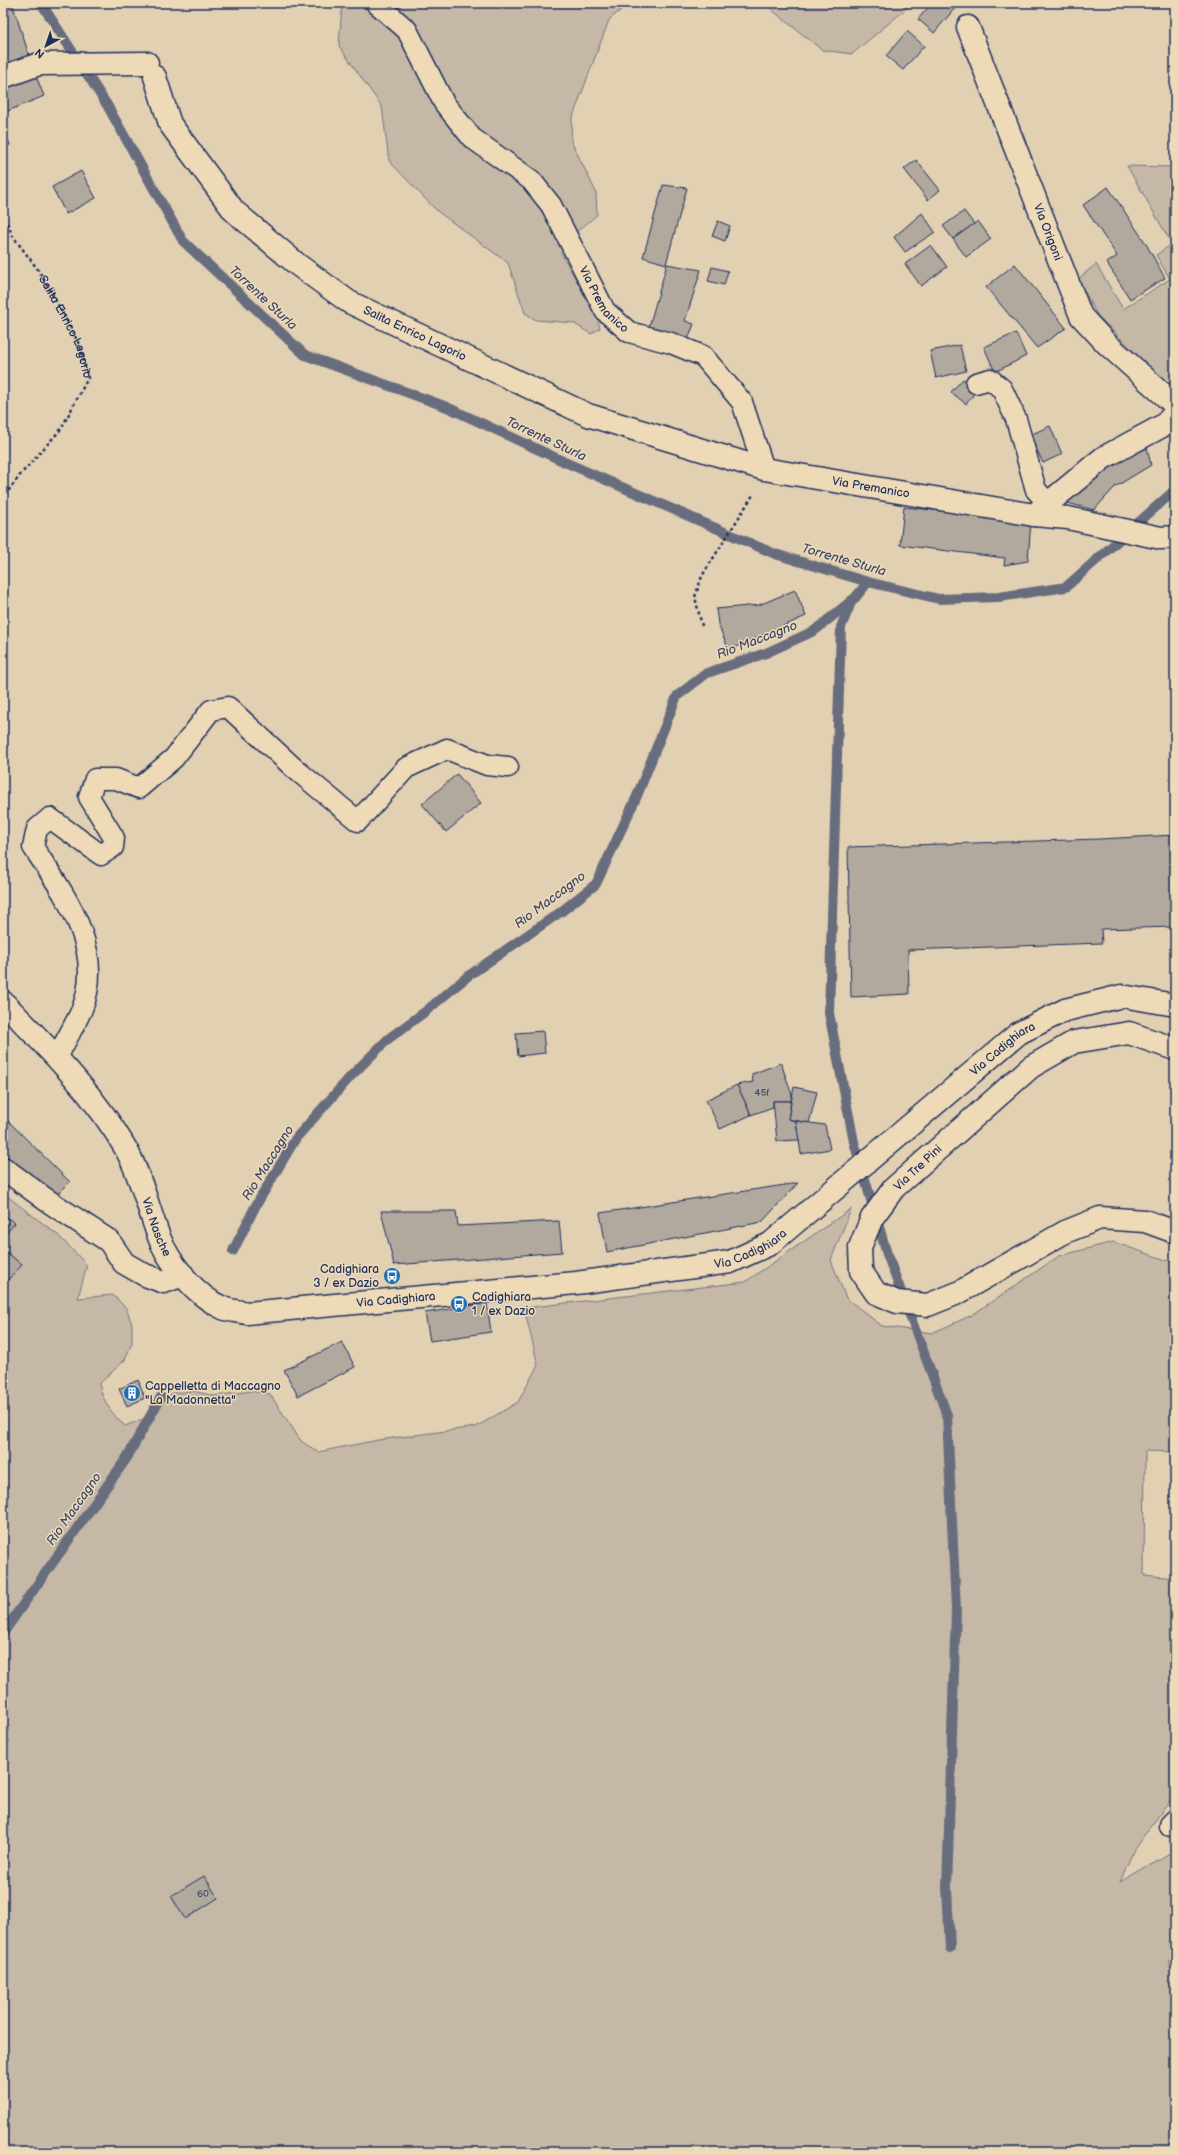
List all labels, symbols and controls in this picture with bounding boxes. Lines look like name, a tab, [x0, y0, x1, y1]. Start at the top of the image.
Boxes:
north arrow	[26, 26, 66, 66]
text: N	[33, 46, 47, 61]
street label: Via Origoni	[1030, 201, 1066, 263]
water label: Torrente Sturla	[226, 262, 300, 334]
street label: Via Premanico	[576, 264, 632, 336]
street label: Salita Enrico Lagorio	[35, 273, 95, 380]
street label: Salita Enrico Lagorio	[361, 302, 469, 364]
water label: Torrente Sturla	[503, 413, 589, 465]
street label: Via Premanico	[831, 473, 911, 501]
water label: Torrente Sturla	[800, 540, 888, 580]
water label: Rio Maccagno	[714, 617, 800, 663]
water label: Rio Maccagno	[511, 868, 589, 932]
street label: Via Cadighiara	[967, 1018, 1038, 1079]
house number: 45f	[755, 1087, 769, 1099]
water label: Rio Maccagno	[239, 1122, 298, 1203]
street label: Via Tre Pini	[891, 1142, 946, 1194]
street label: Via Nasche	[139, 1195, 175, 1259]
street label: Via Cadighiara	[713, 1225, 790, 1272]
place label: Cadighiara 3 / ex Dazio	[313, 1262, 379, 1291]
bus stop icon: Cadighiara 3 / ex Dazio	[382, 1266, 402, 1286]
street label: Via Cadighiara	[356, 1288, 436, 1310]
place label: Cadighiara 1 / ex Dazio	[472, 1290, 535, 1319]
bus stop icon: Cadighiara 1 / ex Dazio	[449, 1294, 469, 1314]
place label: Cappelletta di Maccagno "La Madonnetta"	[145, 1379, 281, 1408]
building icon: Cappelletta di Maccagno "La Madonnetta"	[122, 1383, 142, 1403]
water label: Rio Maccagno	[43, 1469, 105, 1548]
house number: 60	[197, 1888, 209, 1900]

